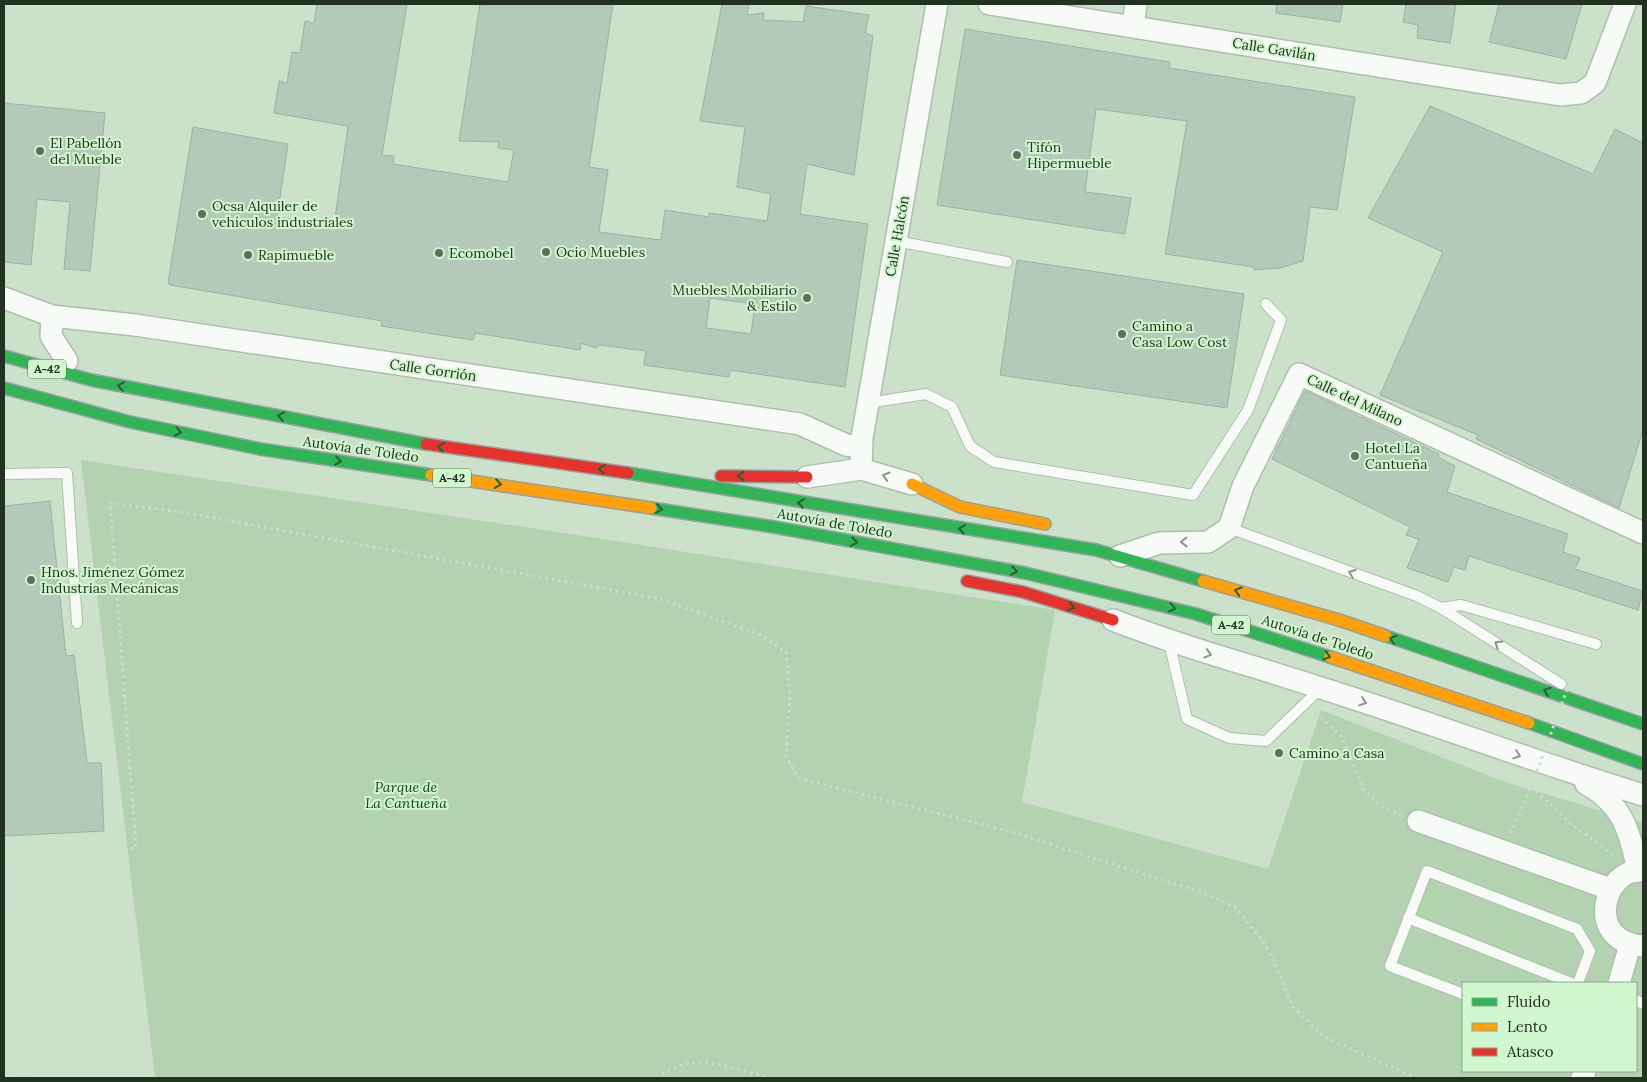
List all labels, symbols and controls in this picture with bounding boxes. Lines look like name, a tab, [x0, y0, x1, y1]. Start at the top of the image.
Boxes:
street label: Calle Gavilán	[1231, 34, 1317, 65]
place label: El Pabellón del Mueble	[50, 134, 122, 168]
place label: Tifón Hipermueble	[1027, 138, 1112, 172]
marker: El Pabellón del Mueble	[34, 145, 46, 157]
marker: Tifón Hipermueble	[1011, 149, 1023, 161]
street label: Calle Halcón	[881, 194, 913, 278]
place label: Ocsa Alquiler de vehículos industriales	[212, 197, 353, 231]
marker: Ocsa Alquiler de vehículos industriales	[196, 208, 208, 220]
place label: Ocio Muebles	[556, 243, 645, 261]
place label: Ecomobel	[449, 244, 514, 262]
place label: Rapimueble	[258, 246, 335, 264]
marker: Ocio Muebles	[540, 246, 552, 258]
marker: Ecomobel	[433, 247, 445, 259]
marker: Rapimueble	[242, 249, 254, 261]
place label: Muebles Mobiliario & Estilo	[672, 281, 797, 315]
marker: Muebles Mobiliario & Estilo	[801, 292, 813, 304]
place label: Camino a Casa Low Cost	[1132, 317, 1228, 351]
marker: Camino a Casa Low Cost	[1116, 328, 1128, 340]
street label: Calle Gorrión	[388, 355, 478, 385]
road number: A-42	[28, 359, 66, 378]
street label: Calle del Milano	[1304, 370, 1406, 430]
one-way arrow	[117, 381, 126, 391]
one-way arrow	[277, 412, 285, 422]
one-way arrow	[173, 426, 182, 437]
street label: Autovía de Toledo	[301, 432, 420, 466]
place label: Hotel La Cantueña	[1365, 439, 1427, 473]
one-way arrow	[436, 442, 445, 452]
marker: Hotel La Cantueña	[1349, 450, 1361, 462]
one-way arrow	[333, 455, 342, 465]
one-way arrow	[597, 464, 605, 475]
road number: A-42	[433, 468, 471, 488]
one-way arrow	[737, 471, 744, 481]
one-way arrow	[883, 472, 891, 482]
one-way arrow	[494, 479, 503, 489]
one-way arrow	[797, 498, 806, 508]
one-way arrow	[655, 504, 663, 514]
street label: Autovía de Toledo	[775, 504, 894, 542]
one-way arrow	[958, 524, 966, 534]
one-way arrow	[850, 536, 859, 546]
one-way arrow	[1180, 537, 1188, 547]
place label: Hnos. Jiménez Gómez Industrias Mecánicas	[41, 563, 184, 597]
one-way arrow	[1010, 565, 1019, 575]
one-way arrow	[1349, 569, 1357, 579]
marker: Hnos. Jiménez Gómez Industrias Mecánicas	[25, 574, 37, 586]
one-way arrow	[1235, 586, 1243, 596]
one-way arrow	[1066, 602, 1075, 612]
one-way arrow	[1168, 602, 1177, 613]
street label: Autovía de Toledo	[1259, 610, 1376, 664]
road number: A-42	[1212, 616, 1250, 634]
one-way arrow	[1390, 635, 1398, 645]
one-way arrow	[1494, 641, 1503, 650]
one-way arrow	[1203, 648, 1212, 658]
one-way arrow	[1323, 650, 1331, 660]
one-way arrow	[1544, 686, 1552, 696]
one-way arrow	[1358, 696, 1367, 706]
place label: Camino a Casa	[1289, 744, 1384, 762]
marker: Camino a Casa	[1273, 747, 1285, 759]
one-way arrow	[1512, 749, 1521, 759]
park label: Parque de La Cantueña	[365, 778, 447, 812]
legend	[1462, 982, 1637, 1072]
text: Fluido	[1507, 992, 1550, 1011]
text: Lento	[1507, 1017, 1548, 1036]
text: Atasco	[1506, 1042, 1554, 1061]

